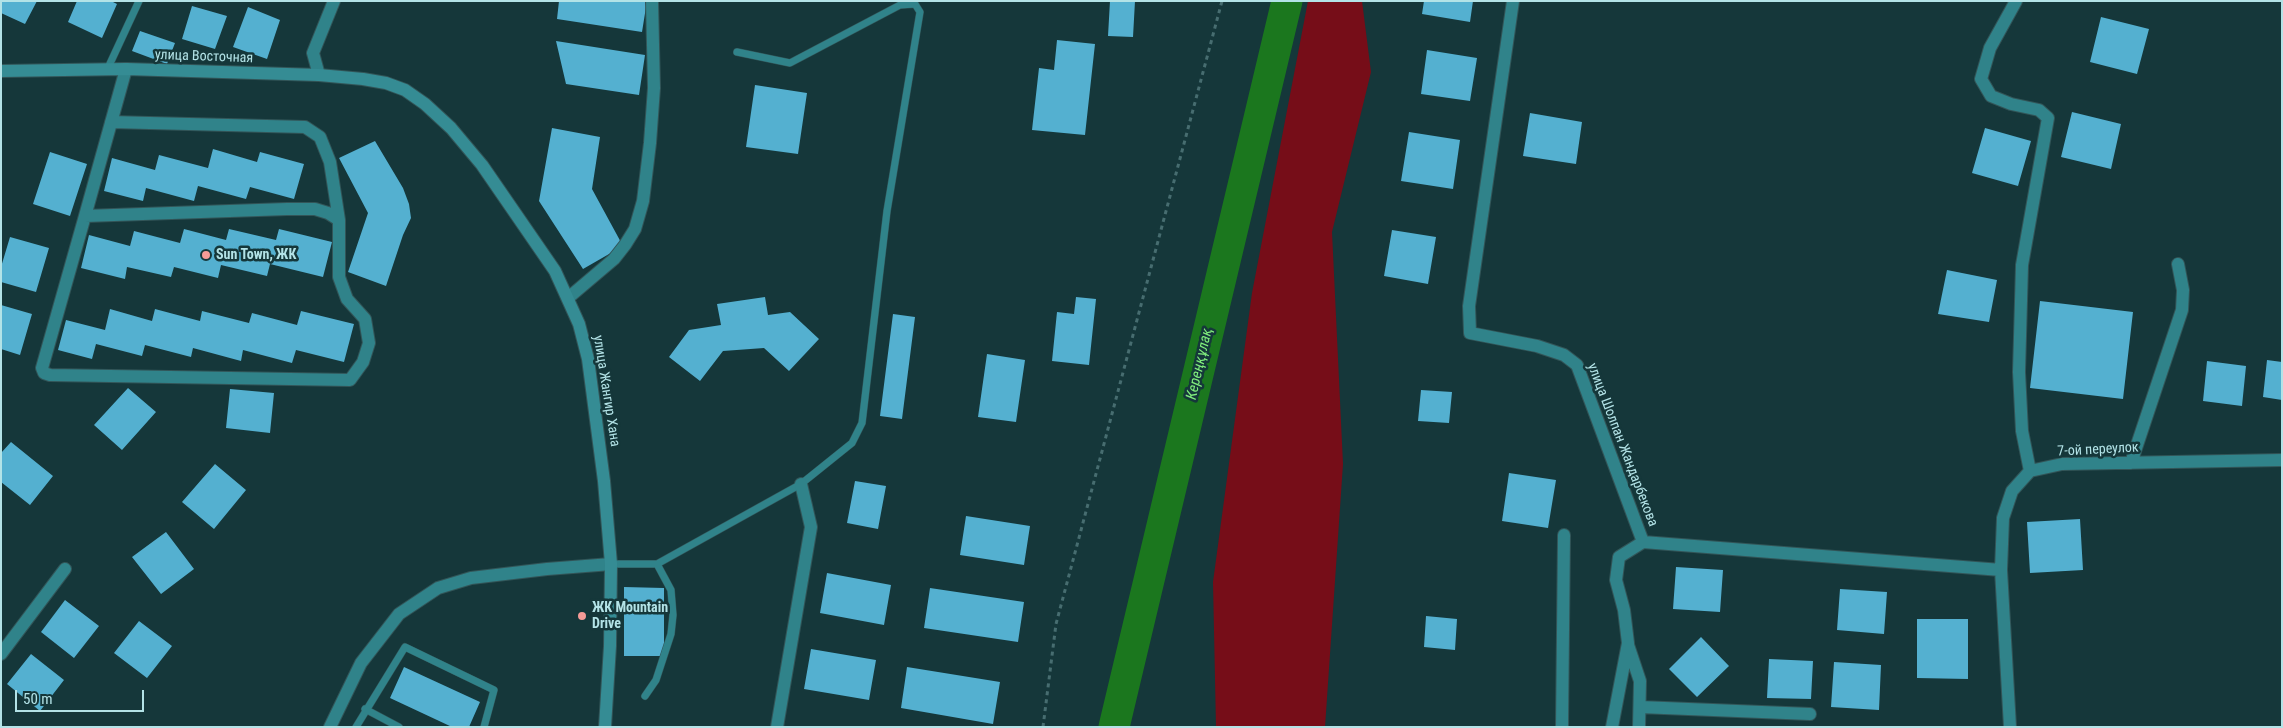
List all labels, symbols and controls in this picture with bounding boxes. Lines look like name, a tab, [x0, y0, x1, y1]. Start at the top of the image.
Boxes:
street label: улица Восточная	[155, 47, 253, 67]
place label: Sun Town, ЖК	[216, 247, 296, 263]
marker: Sun Town, ЖК	[200, 249, 212, 261]
water label: Кереңқұлақ	[1183, 326, 1217, 402]
street label: улица Жангир Хана	[589, 334, 623, 448]
street label: улица Шолпан Жандарбекова	[1583, 361, 1661, 529]
street label: 7-ой переулок	[2057, 439, 2139, 461]
place label: ЖК Mountain Drive	[592, 600, 668, 632]
marker: ЖК Mountain Drive	[576, 610, 588, 622]
scale bar	[18, 680, 146, 712]
text: 50 m	[23, 690, 53, 708]

